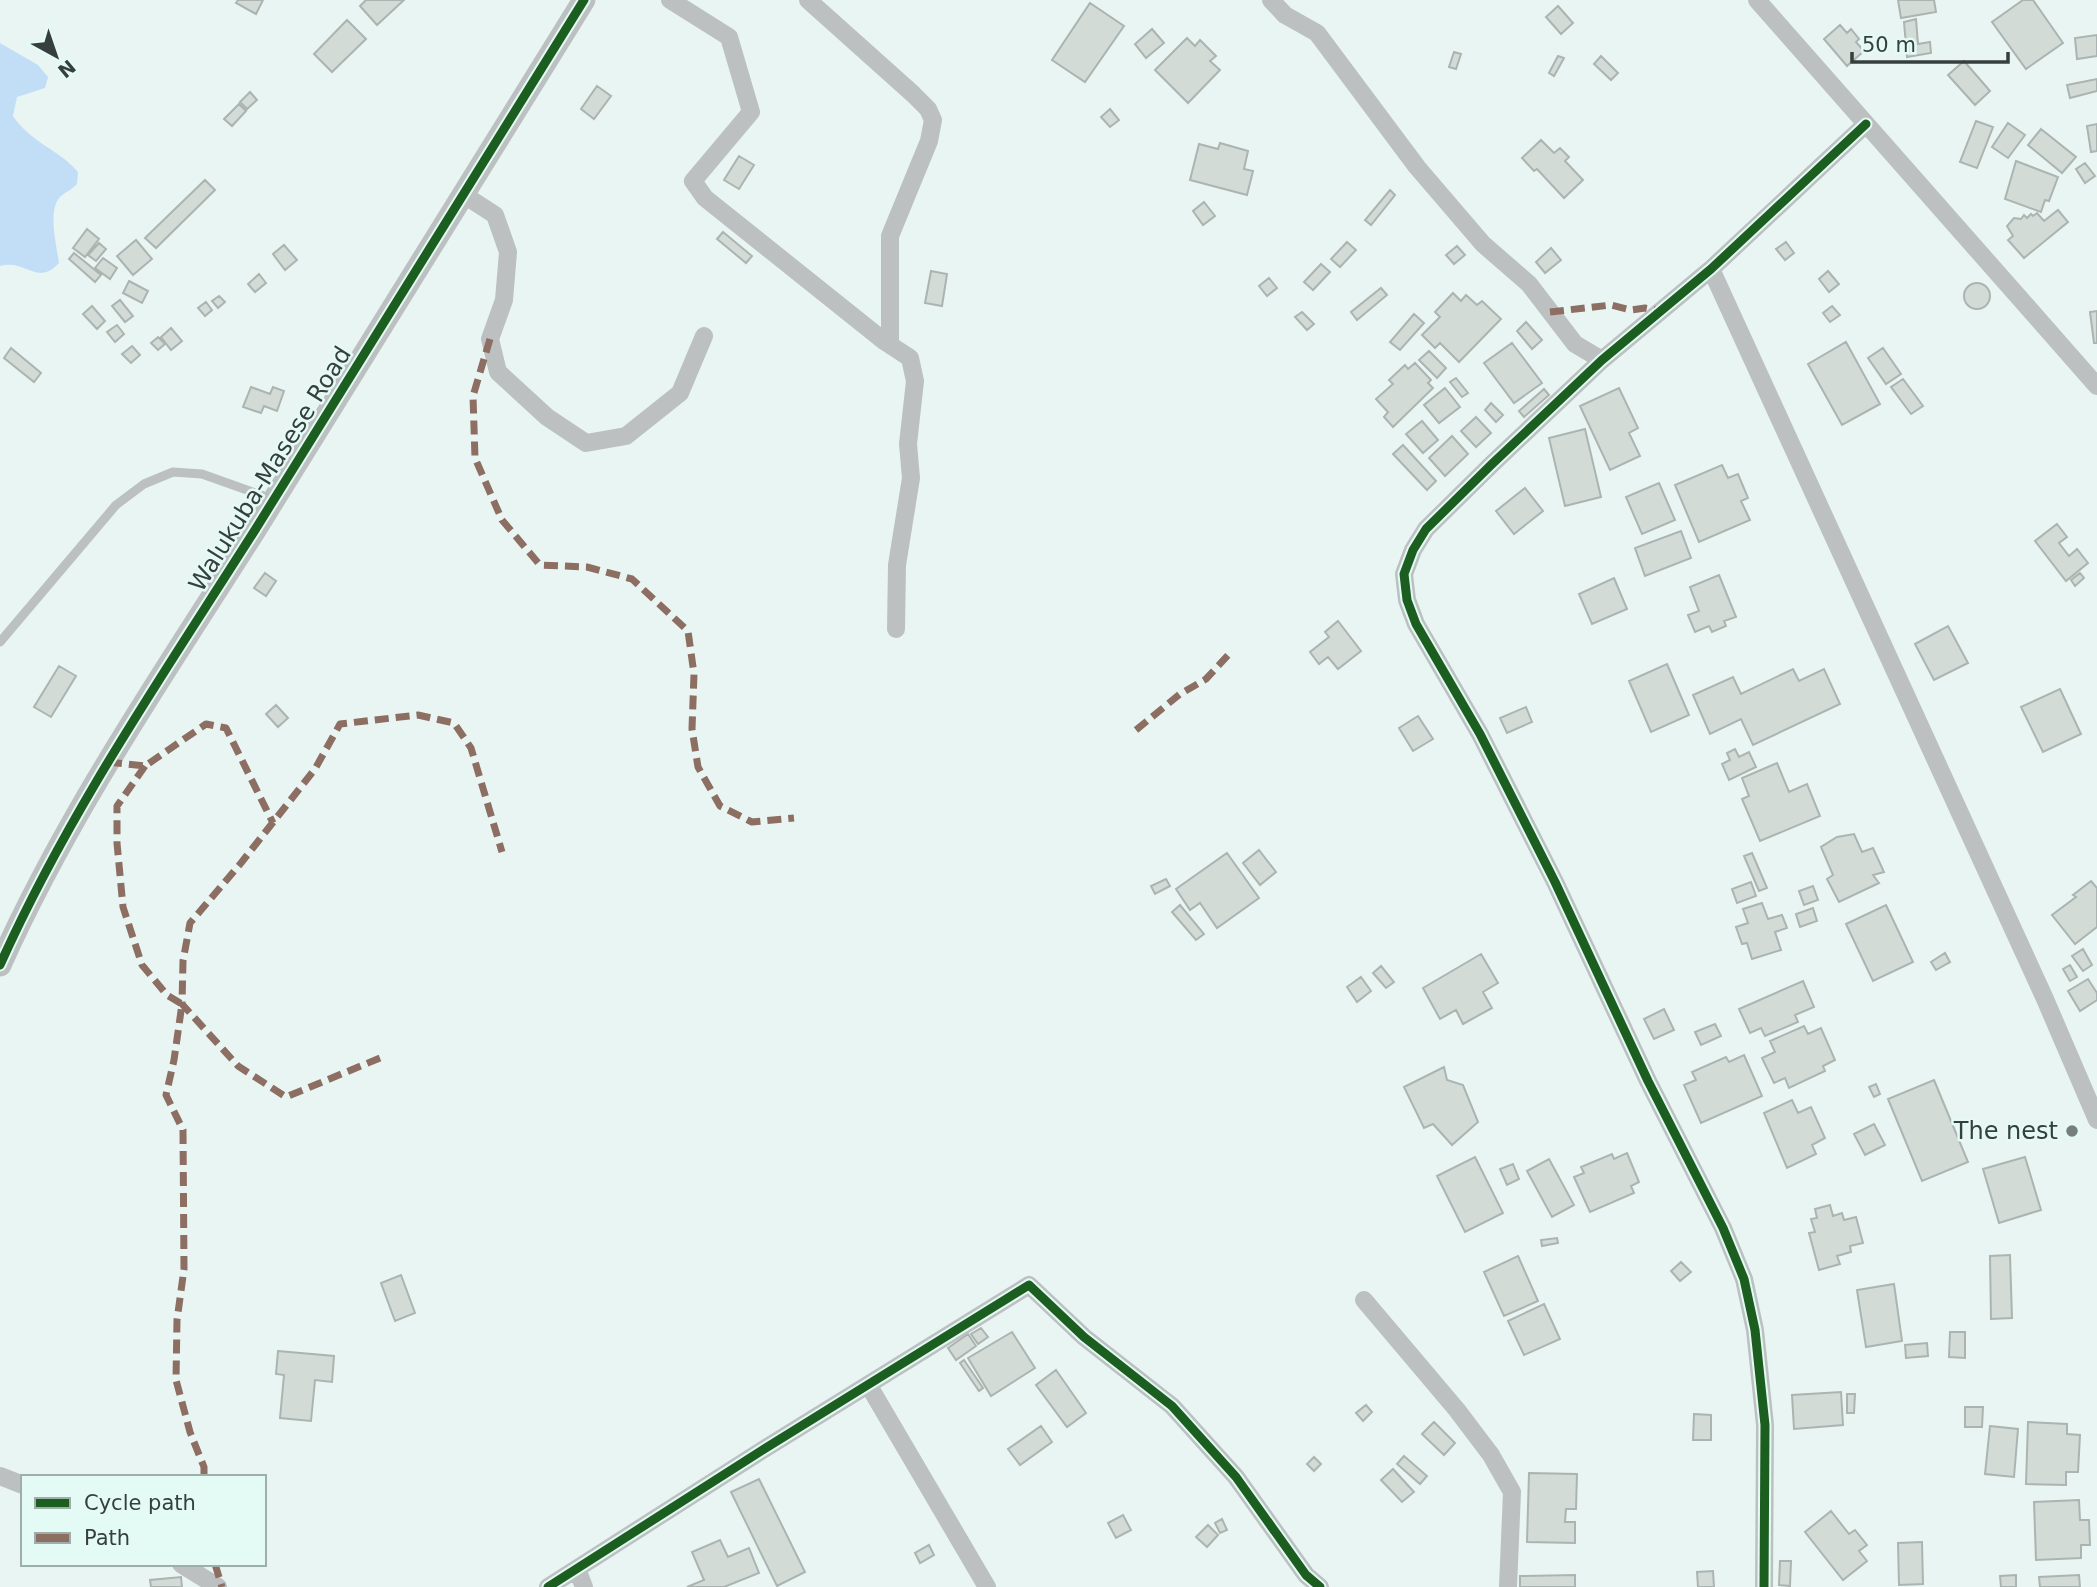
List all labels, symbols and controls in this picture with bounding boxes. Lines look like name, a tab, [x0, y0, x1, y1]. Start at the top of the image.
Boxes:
north arrow	[21, 21, 91, 91]
scale bar	[1852, 21, 2008, 65]
text: 50 m	[1862, 33, 1916, 57]
text: N	[54, 55, 80, 83]
street label: Walukuba-Masese Road	[183, 341, 357, 597]
place label: The nest	[1953, 1117, 2058, 1145]
marker: The nest	[2064, 1123, 2080, 1139]
legend	[21, 1475, 266, 1566]
text: Cycle path	[84, 1491, 196, 1515]
text: Path	[84, 1526, 130, 1550]

